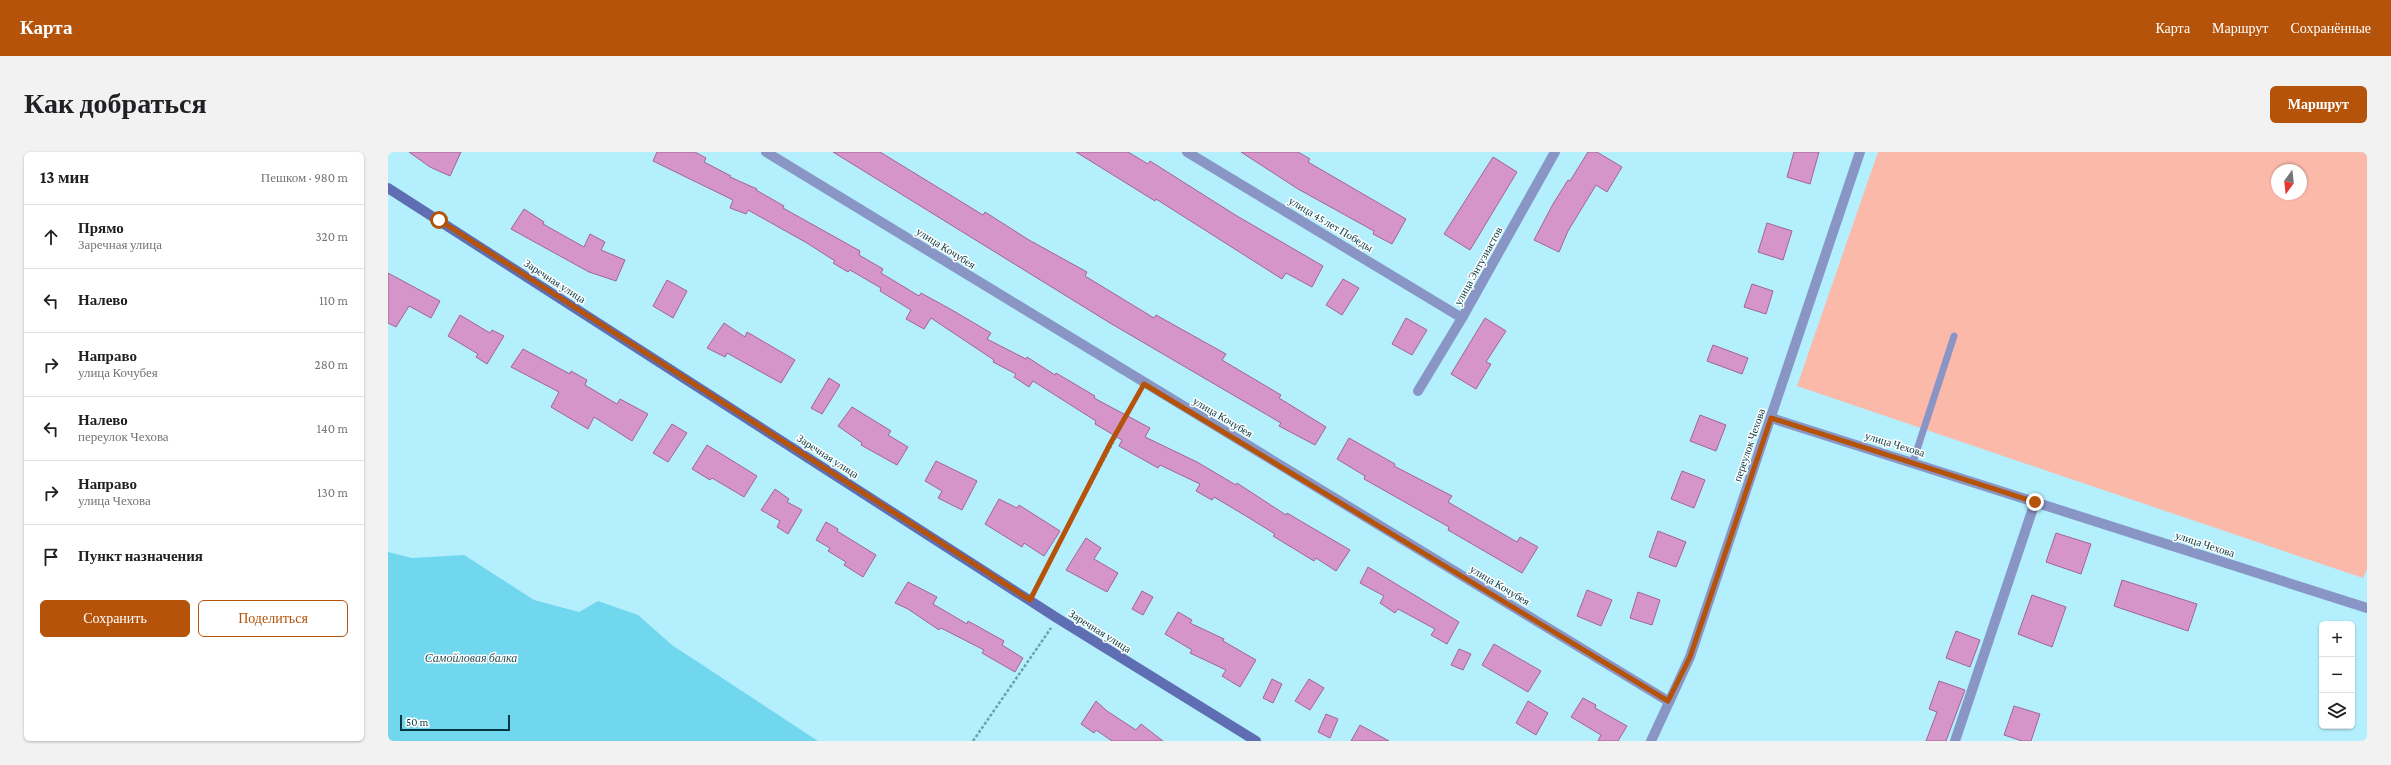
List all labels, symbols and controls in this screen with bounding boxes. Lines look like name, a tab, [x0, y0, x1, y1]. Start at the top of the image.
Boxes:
text: Карта	[20, 17, 72, 38]
text: Карта	[2155, 20, 2190, 36]
text: Маршрут	[2212, 20, 2268, 36]
text: Сохранённые	[2290, 20, 2371, 36]
button: Маршрут	[2270, 86, 2367, 123]
text: Как добраться	[24, 88, 207, 119]
north arrow	[2271, 164, 2307, 200]
text: 13 мин	[40, 168, 89, 187]
text: Пешком · 980 m	[261, 170, 348, 185]
street label: улица 45 лет Победы	[1287, 194, 1376, 254]
route start	[430, 211, 448, 229]
text: Прямо	[78, 220, 124, 236]
street label: улица Кочубея	[914, 225, 978, 271]
street label: улица Энтузиастов	[1451, 225, 1505, 307]
icon: ahead	[40, 226, 62, 248]
text: 320 m	[315, 229, 348, 244]
text: Заречная улица	[78, 237, 162, 252]
street label: Заречная улица	[522, 257, 588, 305]
icon: left	[40, 290, 62, 312]
text: Налево	[78, 292, 128, 308]
text: 110 m	[319, 293, 348, 308]
text: Направо	[78, 348, 137, 364]
icon: right	[40, 354, 62, 376]
text: 280 m	[315, 357, 348, 372]
text: улица Кочубея	[78, 365, 158, 380]
street label: улица Кочубея	[1191, 394, 1255, 440]
street label: переулок Чехова	[1731, 407, 1767, 483]
text: Налево	[78, 412, 128, 428]
icon: left	[40, 418, 62, 440]
text: 140 m	[317, 421, 348, 436]
text: переулок Чехова	[78, 429, 169, 444]
street label: улица Чехова	[1864, 429, 1926, 459]
street label: Заречная улица	[795, 432, 861, 480]
text: Направо	[78, 476, 137, 492]
icon: right	[40, 482, 62, 504]
text: 130 m	[317, 485, 348, 500]
text: улица Чехова	[78, 493, 151, 508]
route end	[2026, 493, 2044, 511]
street label: улица Чехова	[2174, 529, 2236, 559]
icon: arrive	[40, 546, 62, 568]
text: Пункт назначения	[78, 548, 203, 564]
street label: улица Кочубея	[1468, 562, 1532, 608]
button: Сохранить	[40, 600, 190, 637]
button: Поделиться	[198, 600, 348, 637]
street label: Заречная улица	[1067, 607, 1133, 655]
map controls	[2319, 621, 2355, 729]
button: +	[2319, 621, 2355, 657]
water label: Самойловая балка	[425, 651, 517, 665]
button: −	[2319, 657, 2355, 693]
button: layers	[2319, 693, 2355, 729]
scale bar	[400, 713, 510, 732]
text: 50 m	[406, 716, 428, 728]

